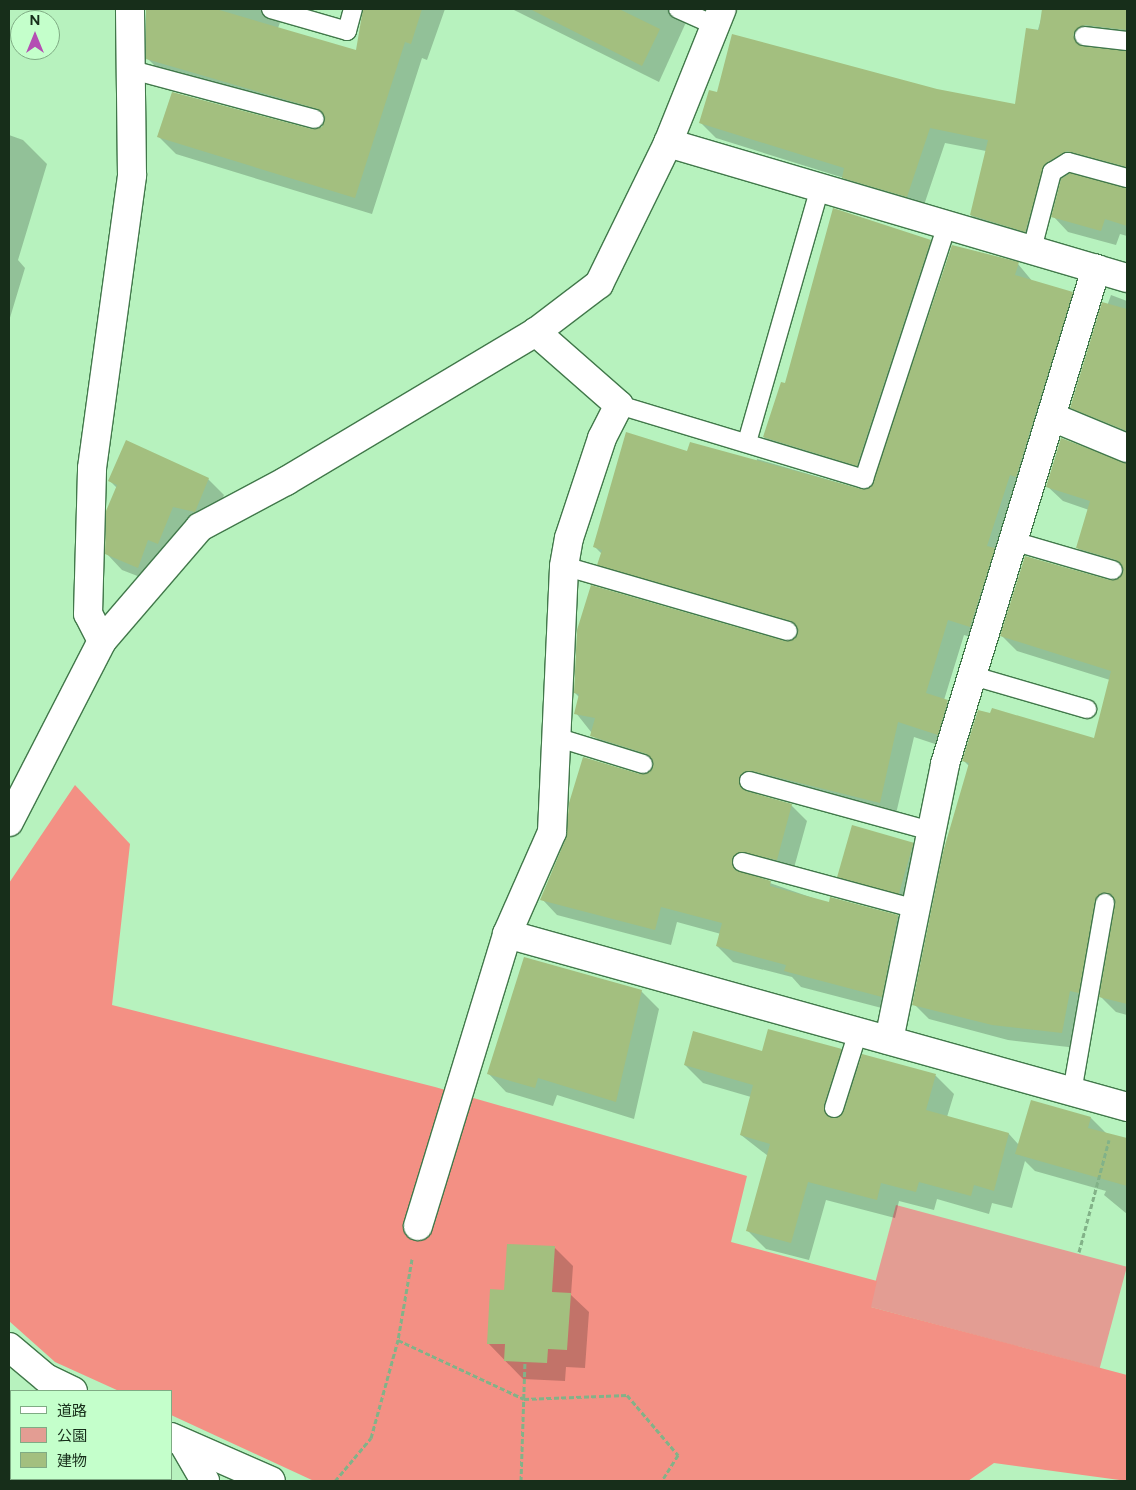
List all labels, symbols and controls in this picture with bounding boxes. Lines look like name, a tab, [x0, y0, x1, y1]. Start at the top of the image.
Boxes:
north arrow	[10, 10, 60, 60]
text: N	[30, 12, 40, 29]
legend	[10, 1390, 172, 1480]
text: 道路	[57, 1402, 87, 1420]
text: 公園	[57, 1427, 87, 1445]
text: 建物	[57, 1452, 87, 1470]

